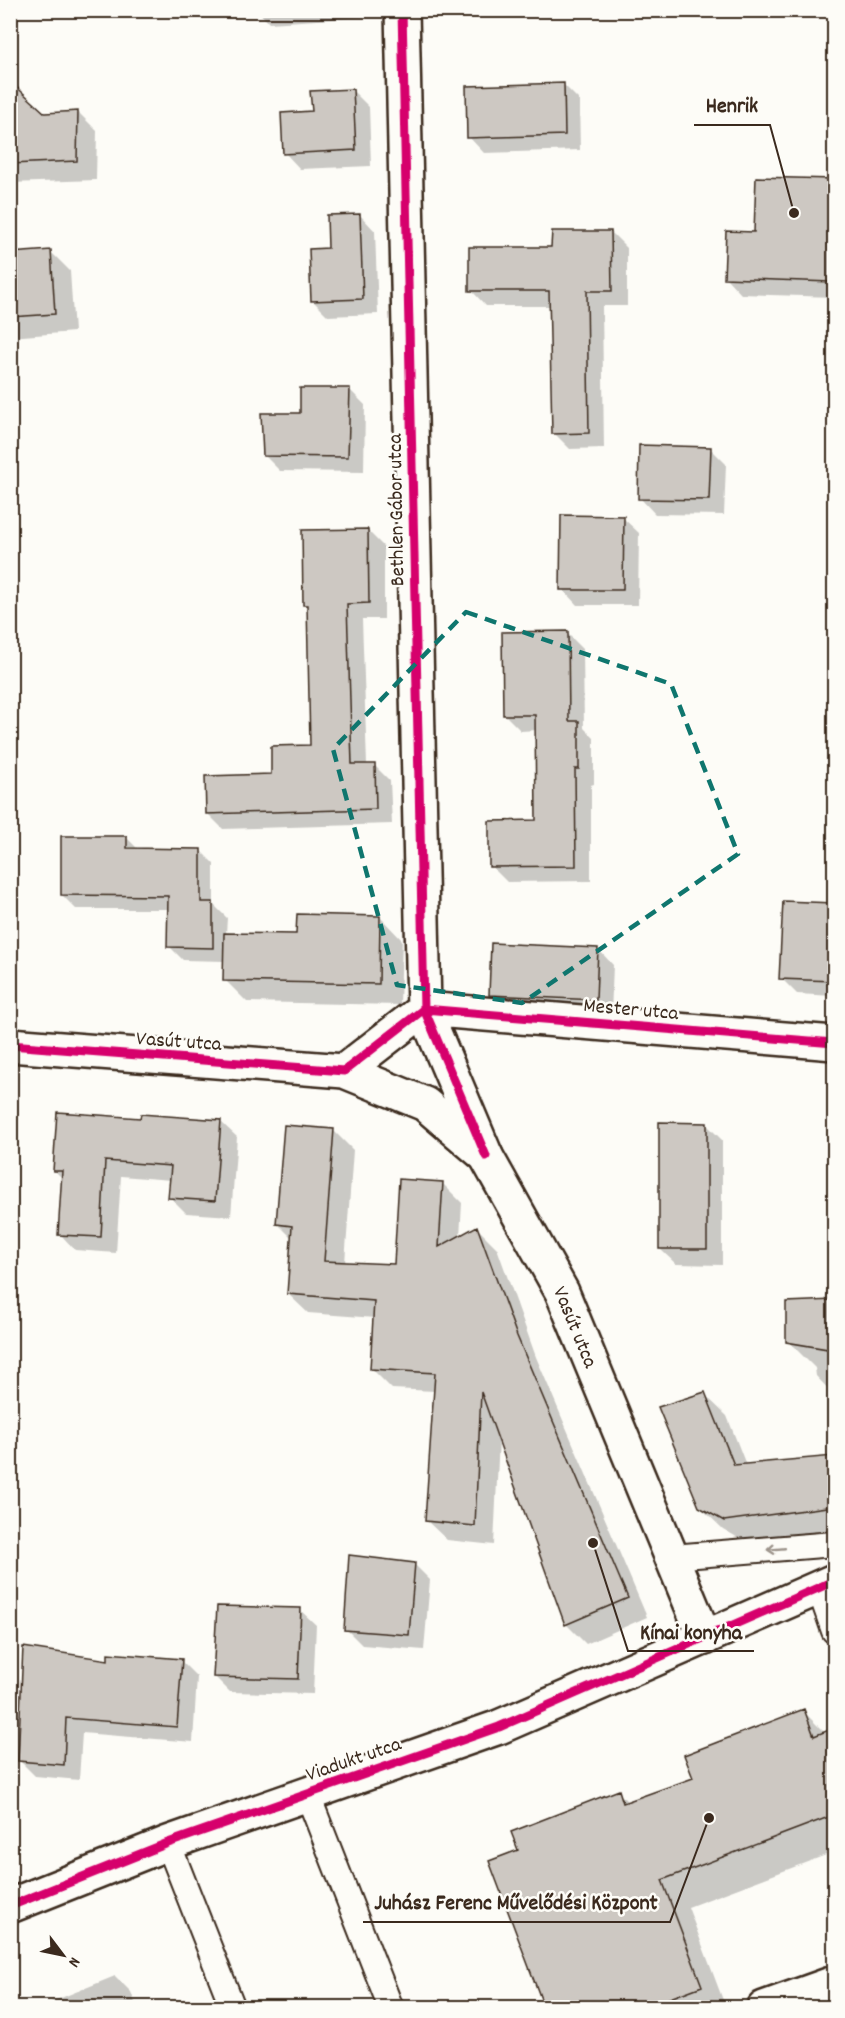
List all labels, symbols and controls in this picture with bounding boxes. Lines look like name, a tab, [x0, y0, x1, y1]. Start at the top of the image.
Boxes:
callout: Henrik	[694, 85, 770, 125]
text: Henrik	[706, 92, 758, 123]
street label: Bethlen Gábor utca	[382, 432, 414, 586]
street label: Mester utca	[582, 992, 681, 1030]
street label: Vasút utca	[135, 1025, 224, 1061]
street label: Vasút utca	[544, 1282, 604, 1374]
one-way arrow	[767, 1543, 787, 1554]
callout: Kínai konyha	[628, 1611, 754, 1651]
text: Kínai konyha	[640, 1619, 743, 1650]
street label: Viadukt utca	[302, 1730, 407, 1791]
callout: Juhász Ferenc Művelődési Központ	[363, 1882, 670, 1922]
text: Juhász Ferenc Művelődési Központ	[374, 1889, 659, 1920]
north arrow	[33, 1925, 93, 1985]
text: N	[62, 1952, 85, 1971]

